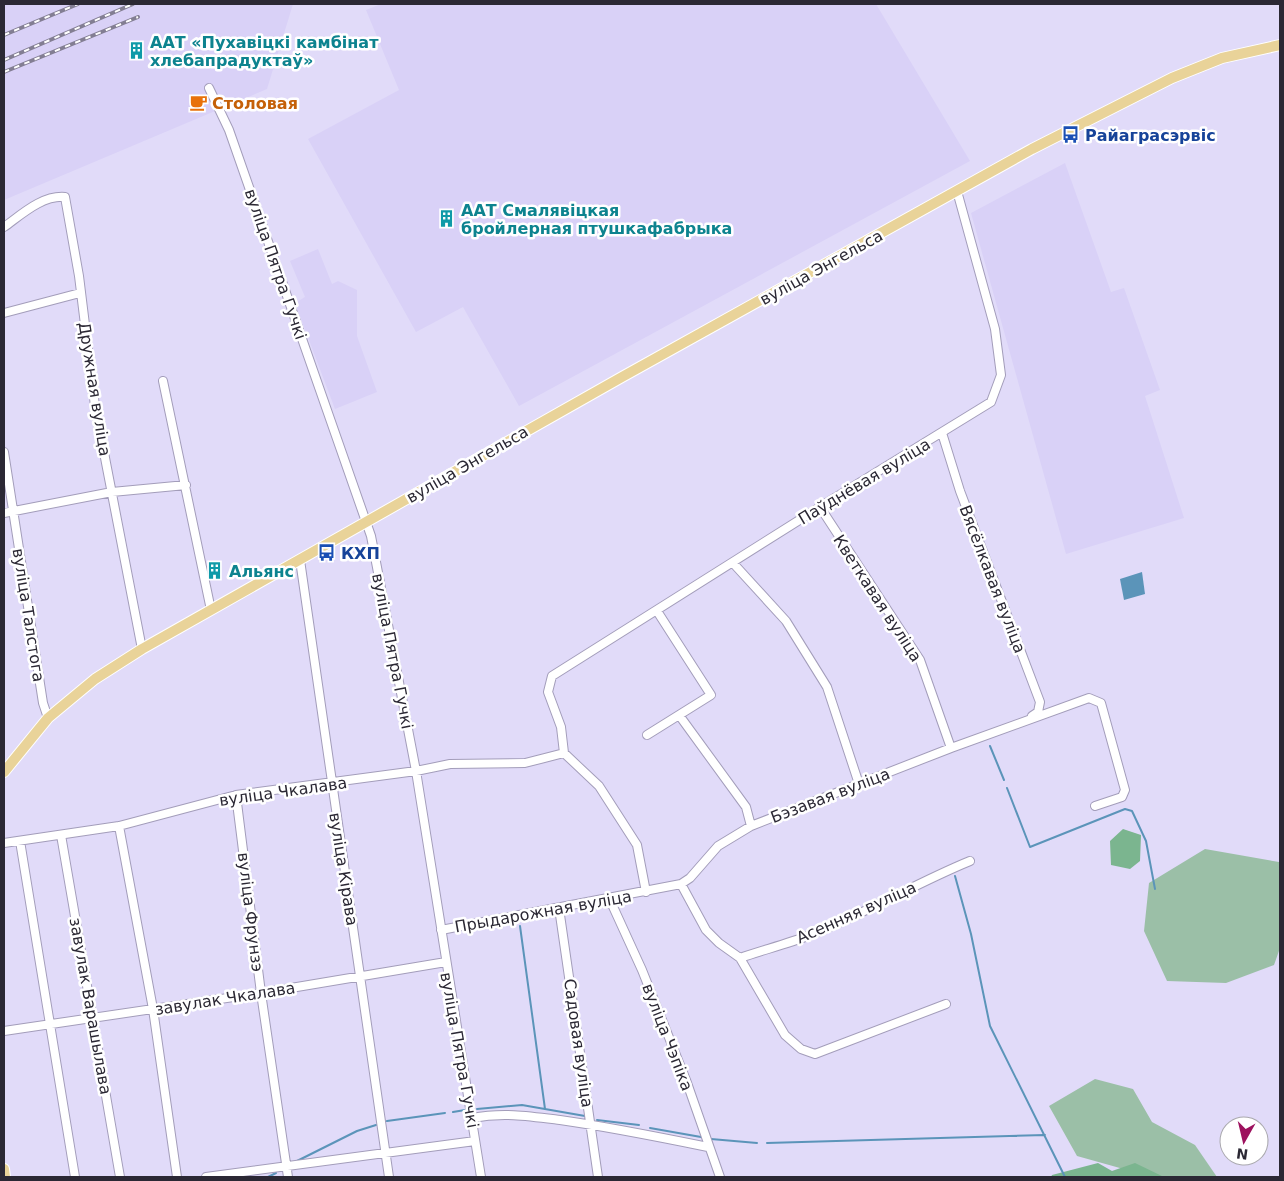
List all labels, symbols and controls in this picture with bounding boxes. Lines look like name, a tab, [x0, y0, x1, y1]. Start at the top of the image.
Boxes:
place label: ААТ «Пухавіцкі камбінат хлебапрадуктаў»	[150, 33, 379, 70]
building icon: ААТ «Пухавіцкі камбінат хлебапрадуктаў»	[126, 41, 146, 61]
cafe icon: Столовая	[188, 93, 208, 113]
place label: Столовая	[212, 94, 298, 113]
bus stop icon: Райаграсэрвіс	[1061, 125, 1081, 145]
place label: Райаграсэрвіс	[1085, 126, 1216, 145]
street label: вуліца Пятра Гучкі	[241, 186, 310, 342]
place label: ААТ Смалявіцкая бройлерная птушкафабрыка	[461, 201, 732, 238]
building icon: ААТ Смалявіцкая бройлерная птушкафабрыка	[437, 209, 457, 229]
street label: вуліца Энгельса	[757, 226, 886, 309]
street label: Дружная вуліца	[75, 321, 115, 458]
street label: вуліца Энгельса	[403, 422, 532, 507]
street label: Паўднёвая вуліца	[795, 434, 934, 528]
street label: Вясёлкавая вуліца	[956, 502, 1030, 656]
street label: Кветкавая вуліца	[829, 531, 926, 665]
bus stop icon: КХП	[317, 543, 337, 563]
place label: КХП	[341, 544, 380, 563]
street label: вуліца Талстога	[9, 547, 48, 683]
building icon: Альянс	[205, 561, 225, 581]
place label: Альянс	[229, 562, 294, 581]
street label: вуліца Пятра Гучкі	[368, 572, 417, 731]
street label: Бэзавая вуліца	[768, 764, 893, 827]
street label: вуліца Чкалава	[218, 773, 348, 810]
street label: вуліца Кірава	[325, 811, 362, 927]
street label: вуліца Фрунзэ	[234, 851, 267, 973]
street label: Асенняя вуліца	[793, 878, 919, 947]
street label: Прыдарожная вуліца	[453, 887, 633, 936]
street label: завулак Варашылава	[66, 916, 115, 1096]
street label: вуліца Пятра Гучкі	[436, 971, 483, 1130]
street label: Садовая вуліца	[560, 977, 597, 1109]
street label: завулак Чкалава	[154, 978, 297, 1019]
street label: вуліца Чэпіка	[638, 981, 697, 1094]
north arrow	[1219, 1116, 1269, 1166]
text: N	[1235, 1145, 1249, 1163]

